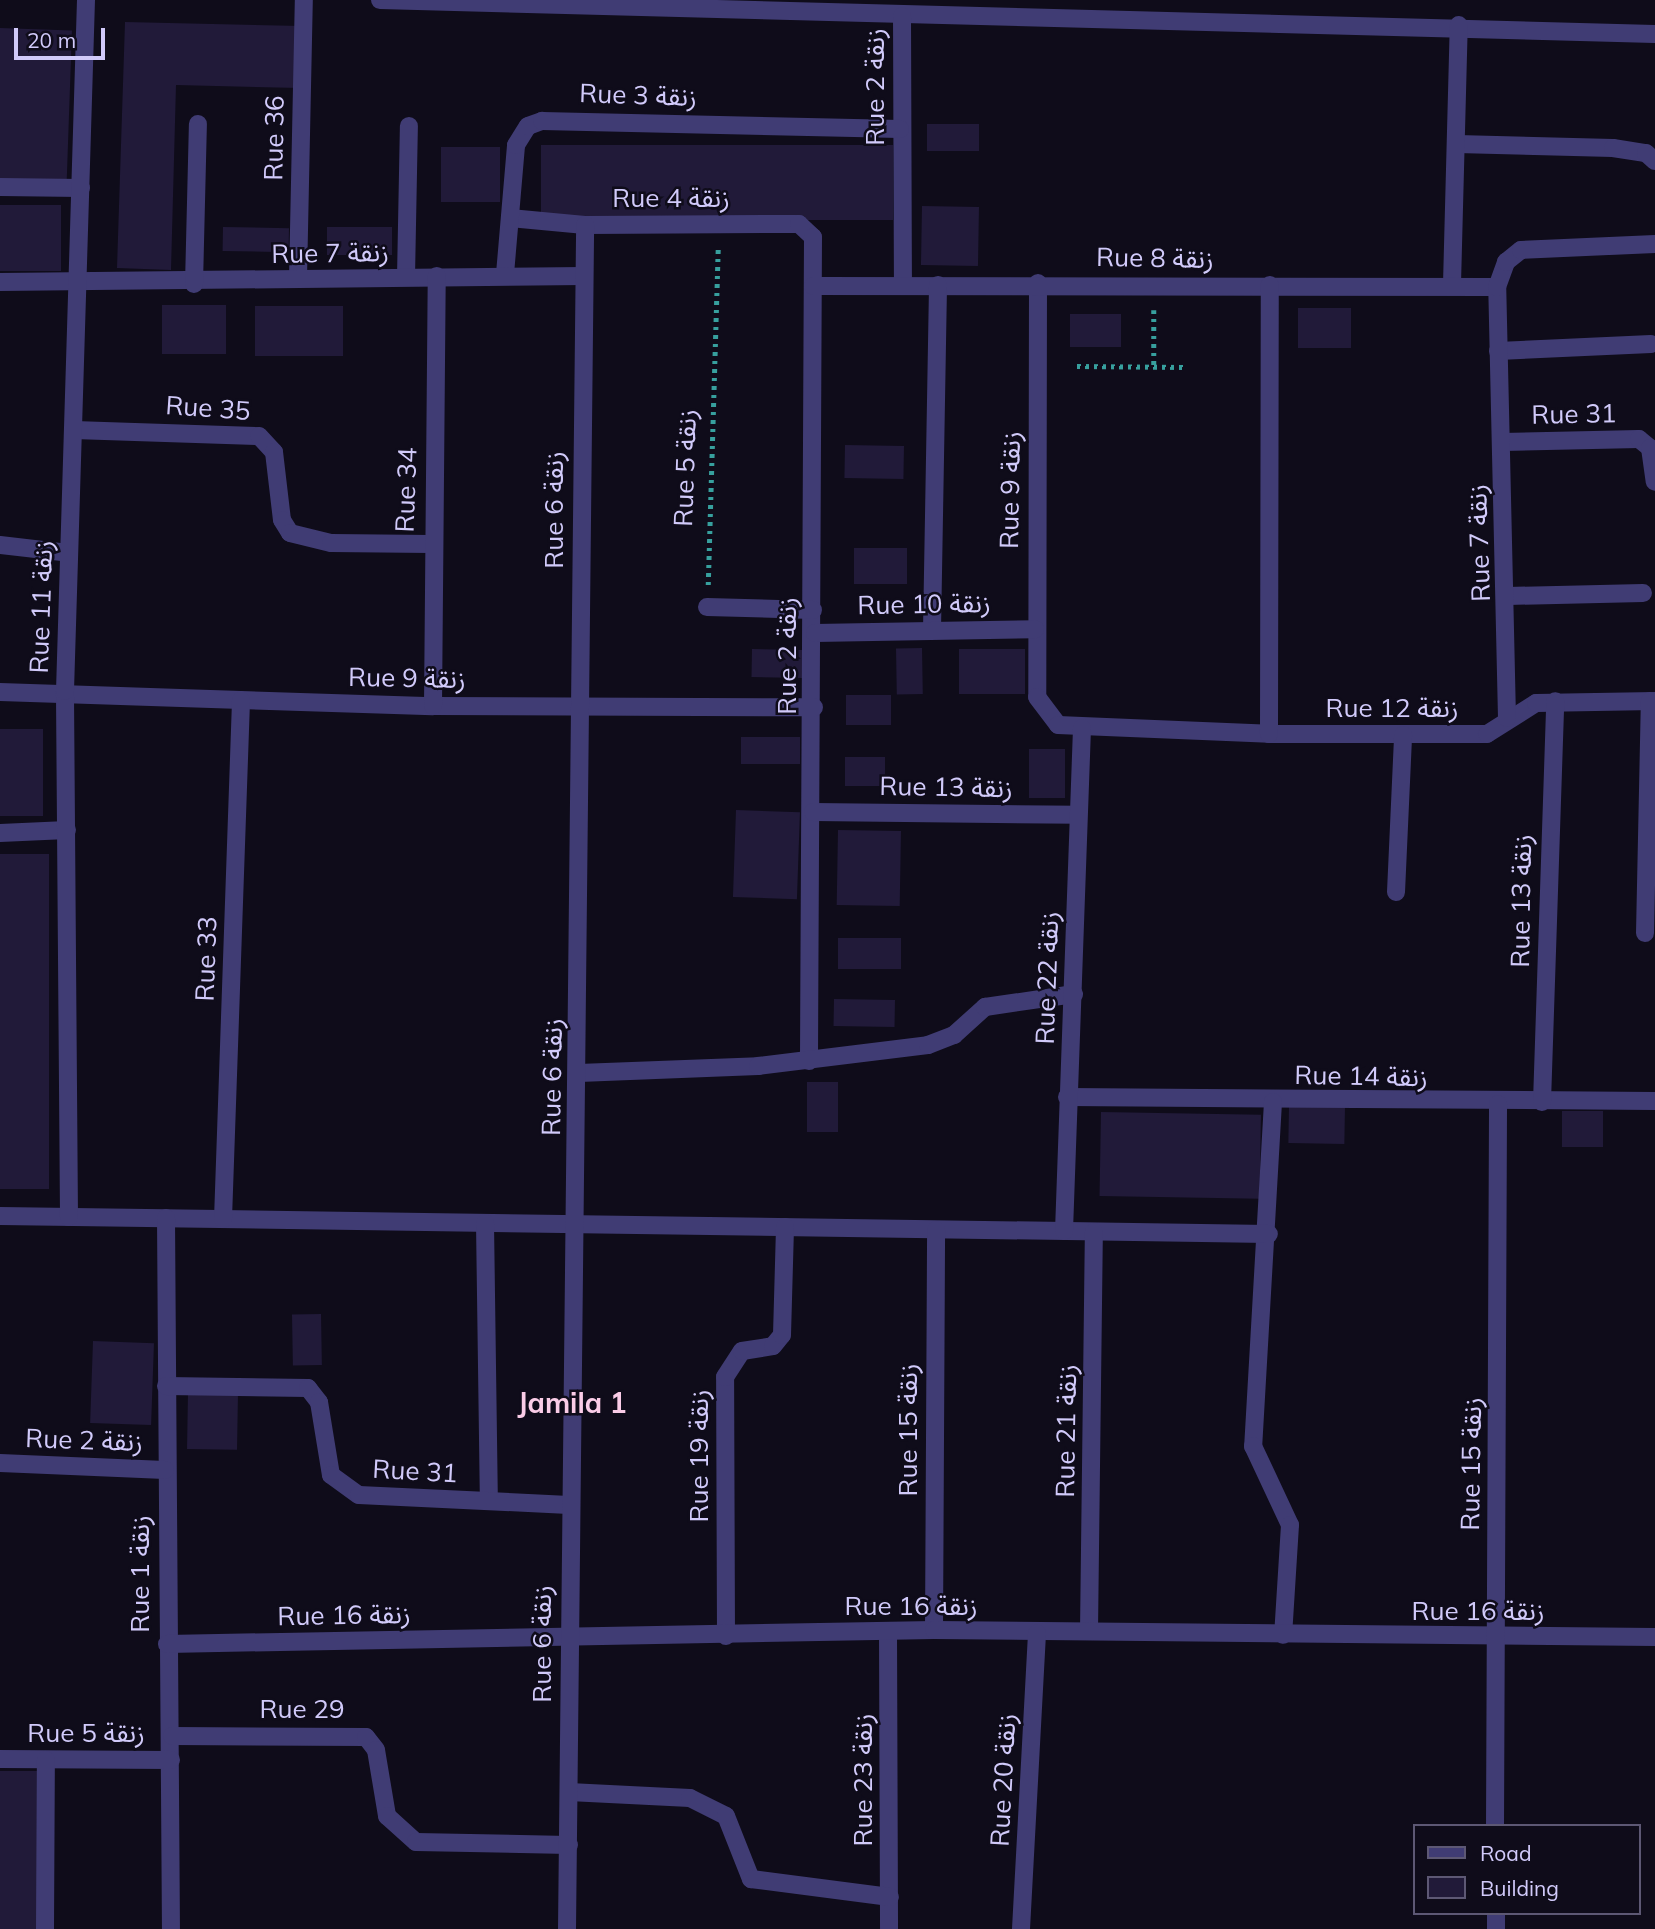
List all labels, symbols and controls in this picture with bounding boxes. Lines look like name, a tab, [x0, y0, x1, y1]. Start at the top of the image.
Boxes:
scale bar	[18, 14, 108, 58]
text: 20 m	[27, 27, 76, 53]
street label: Rue 2 زنقة	[859, 28, 891, 146]
street label: Rue 3 زنقة	[579, 77, 697, 113]
street label: Rue 36	[258, 95, 290, 181]
street label: Rue 4 زنقة	[612, 182, 730, 214]
street label: Rue 7 زنقة	[271, 236, 389, 270]
street label: Rue 8 زنقة	[1096, 241, 1214, 275]
street label: Rue 35	[164, 389, 252, 427]
street label: Rue 31	[1531, 398, 1617, 430]
street label: Rue 5 زنقة	[667, 409, 703, 527]
street label: Rue 9 زنقة	[993, 431, 1027, 549]
street label: Rue 34	[389, 447, 423, 533]
street label: Rue 6 زنقة	[538, 451, 570, 569]
street label: Rue 7 زنقة	[1461, 484, 1497, 602]
street label: Rue 11 زنقة	[23, 540, 59, 674]
street label: Rue 10 زنقة	[857, 587, 991, 621]
street label: Rue 2 زنقة	[771, 597, 803, 715]
street label: Rue 9 زنقة	[348, 661, 466, 695]
street label: Rue 12 زنقة	[1325, 692, 1459, 724]
street label: Rue 13 زنقة	[879, 770, 1013, 804]
street label: Rue 13 زنقة	[1504, 834, 1538, 968]
street label: Rue 22 زنقة	[1029, 911, 1065, 1045]
street label: Rue 33	[189, 916, 223, 1002]
street label: Rue 6 زنقة	[535, 1018, 569, 1136]
street label: Rue 14 زنقة	[1294, 1059, 1428, 1093]
street label: Rue 15 زنقة	[892, 1363, 924, 1497]
street label: Rue 21 زنقة	[1049, 1364, 1083, 1498]
district label: Jamila 1	[517, 1386, 627, 1420]
street label: Rue 19 زنقة	[683, 1389, 715, 1523]
street label: Rue 15 زنقة	[1454, 1397, 1488, 1531]
street label: Rue 2 زنقة	[25, 1422, 143, 1458]
street label: Rue 31	[372, 1453, 458, 1489]
street label: Rue 1 زنقة	[124, 1515, 156, 1633]
street label: Rue 6 زنقة	[526, 1585, 558, 1703]
street label: Rue 16 زنقة	[844, 1590, 978, 1622]
street label: Rue 16 زنقة	[1411, 1595, 1545, 1627]
street label: Rue 16 زنقة	[277, 1598, 411, 1632]
street label: Rue 29	[259, 1693, 345, 1725]
street label: Rue 23 زنقة	[847, 1713, 879, 1847]
street label: Rue 20 زنقة	[984, 1713, 1022, 1847]
street label: Rue 5 زنقة	[27, 1717, 145, 1749]
legend	[1414, 1824, 1641, 1915]
text: Road	[1480, 1840, 1531, 1866]
text: Building	[1480, 1875, 1559, 1901]

